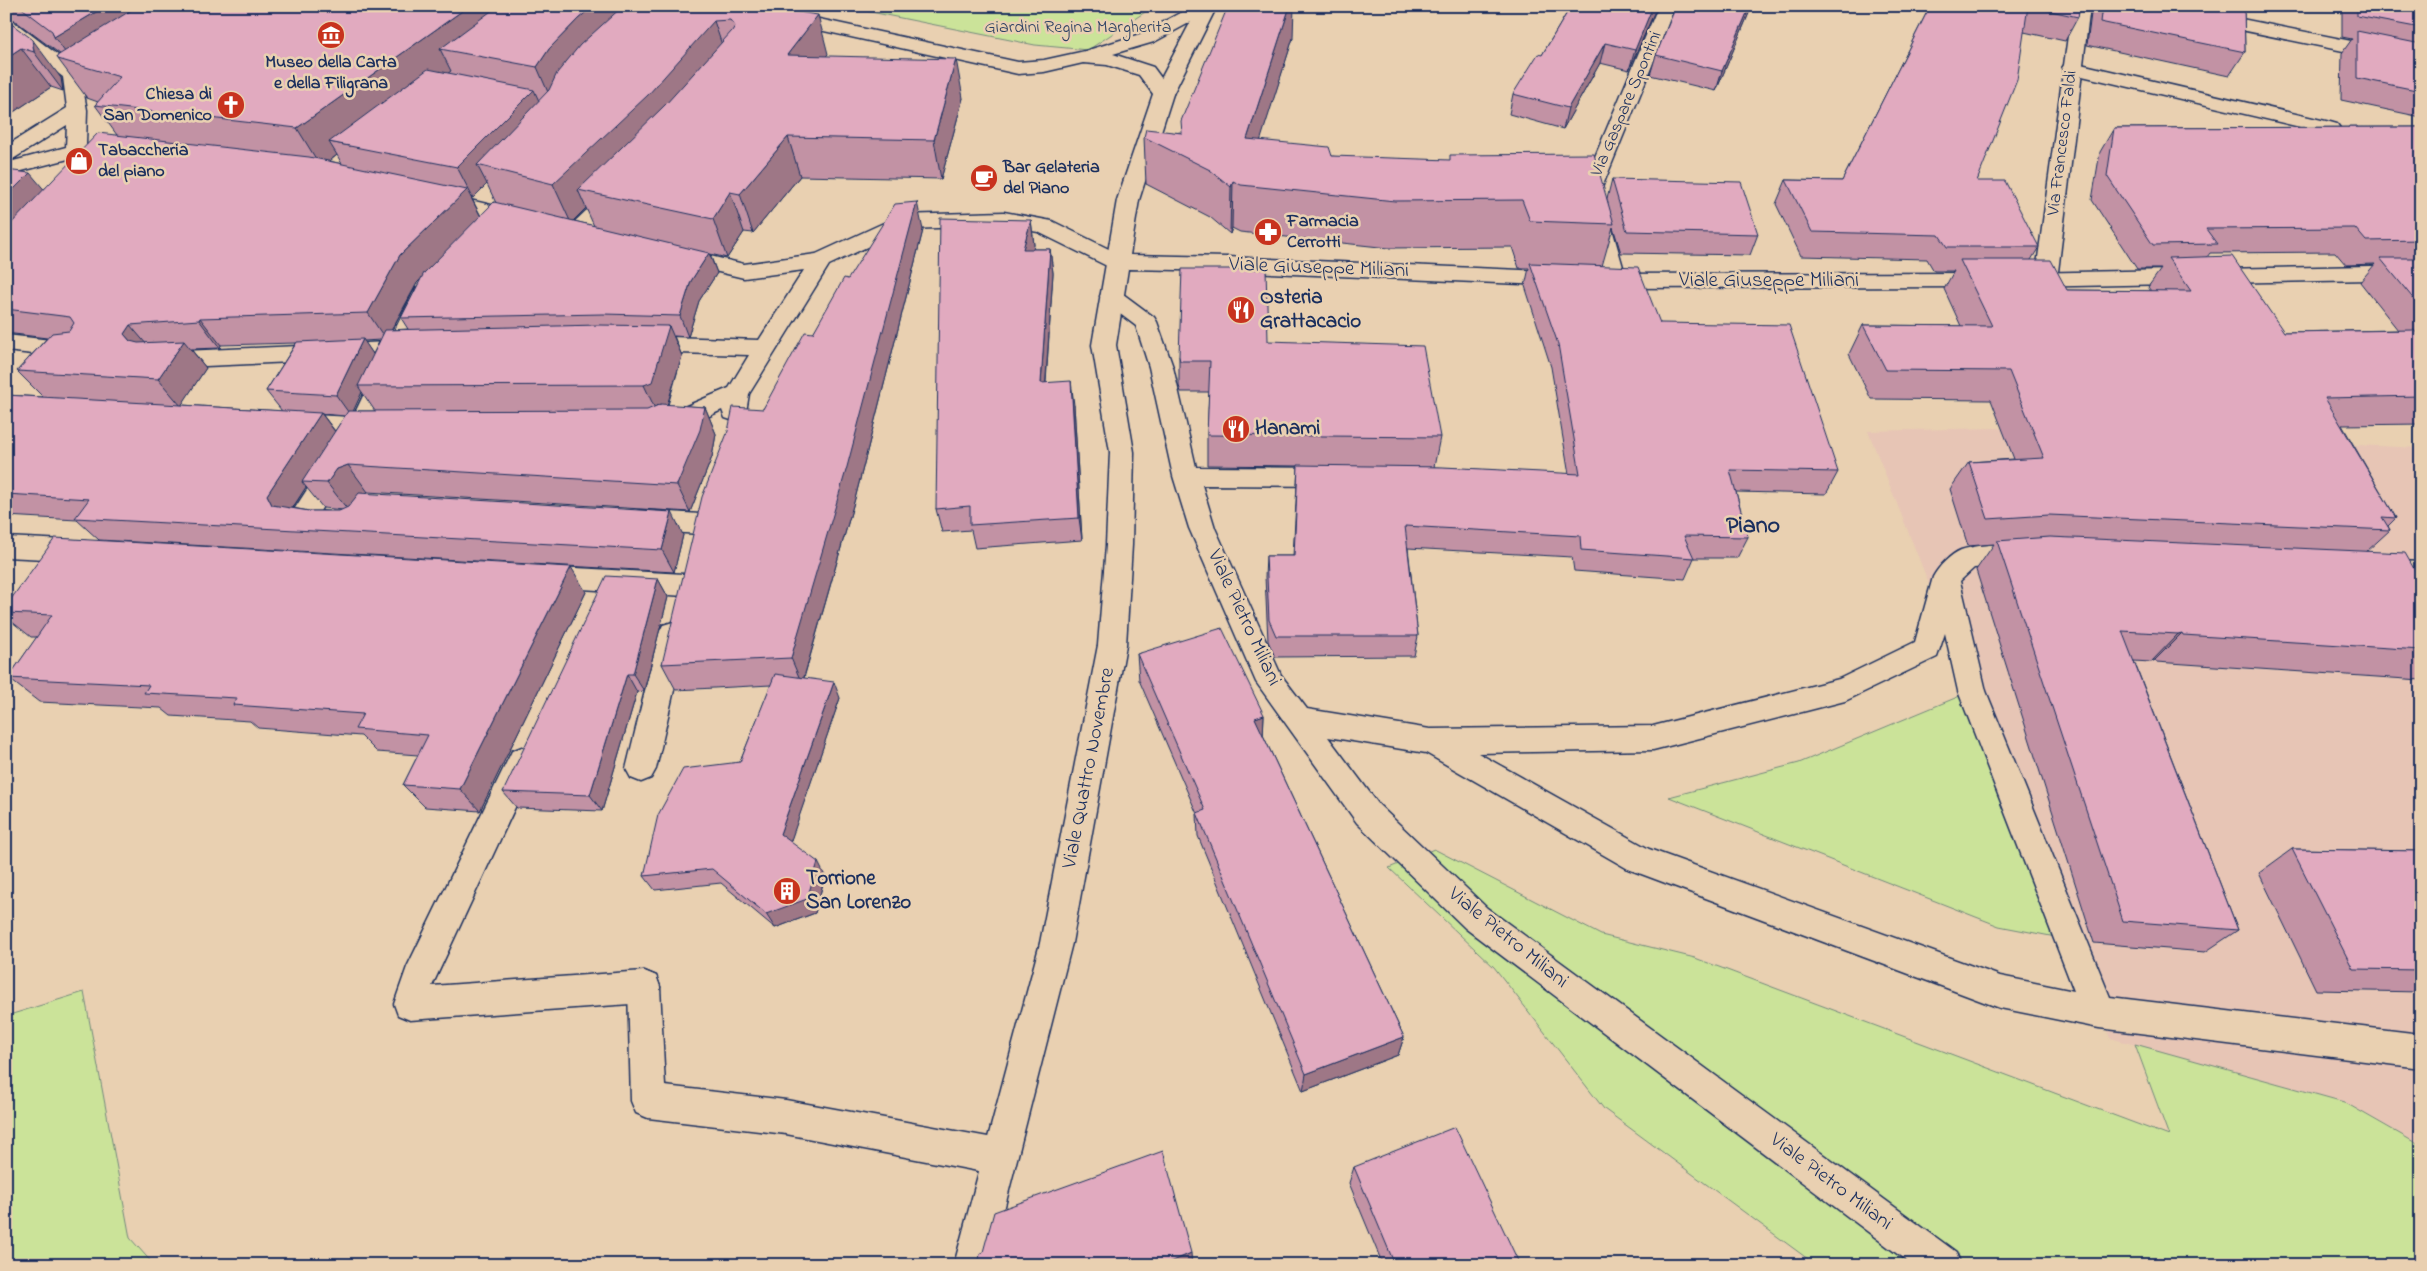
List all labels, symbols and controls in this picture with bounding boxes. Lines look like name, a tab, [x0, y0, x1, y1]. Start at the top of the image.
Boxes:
park label: Giardini Regina Margherita	[984, 15, 1172, 42]
museum icon: Museo della Carta e della Filigrana	[316, 20, 346, 50]
street label: Via Gaspare Spontini	[1584, 27, 1669, 182]
place label: Museo della Carta e della Filigrana	[265, 50, 397, 98]
street label: Via Francesco Faldi	[2041, 69, 2085, 218]
place label: Chiesa di San Domenico	[103, 82, 212, 129]
church icon: Chiesa di San Domenico	[216, 90, 246, 120]
place label: Tabaccheria del piano	[98, 138, 189, 185]
shop icon: Tabaccheria del piano	[64, 146, 94, 176]
place label: Bar Gelateria del Piano	[1002, 155, 1100, 202]
cafe icon: Bar Gelateria del Piano	[969, 163, 999, 193]
place label: Farmacia Cerrotti	[1286, 209, 1359, 256]
pharmacy icon: Farmacia Cerrotti	[1253, 217, 1283, 247]
street label: Viale Giuseppe Miliani	[1228, 250, 1409, 286]
street label: Viale Giuseppe Miliani	[1678, 266, 1859, 296]
place label: Osteria Grattacacio	[1260, 283, 1361, 337]
restaurant icon: Osteria Grattacacio	[1226, 295, 1256, 325]
restaurant icon: Hanami	[1221, 414, 1251, 444]
place label: Hanami	[1255, 414, 1321, 444]
district label: Piano	[1726, 509, 1780, 544]
street label: Viale Pietro Miliani	[1199, 544, 1289, 691]
street label: Viale Quattro Novembre	[1055, 664, 1123, 872]
place label: Torrione San Lorenzo	[806, 864, 911, 918]
building icon: Torrione San Lorenzo	[772, 876, 802, 906]
street label: Viale Pietro Miliani	[1441, 879, 1575, 996]
street label: Viale Pietro Miliani	[1762, 1125, 1899, 1238]

